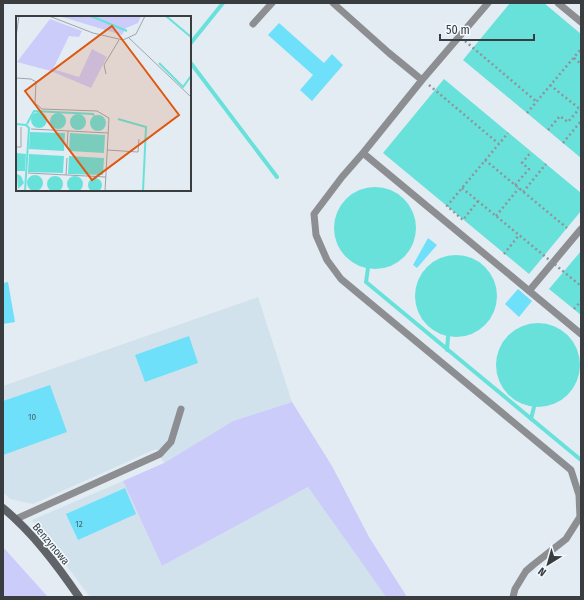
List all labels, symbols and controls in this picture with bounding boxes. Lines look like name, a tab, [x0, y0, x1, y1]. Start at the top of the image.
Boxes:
inset map	[16, 16, 191, 191]
scale bar	[440, 16, 534, 42]
text: 50 m	[446, 23, 470, 37]
house number: 10	[28, 412, 36, 422]
house number: 12	[75, 519, 83, 529]
street label: Benzynowa	[30, 520, 72, 568]
north arrow	[528, 544, 568, 584]
text: N	[536, 564, 549, 579]

